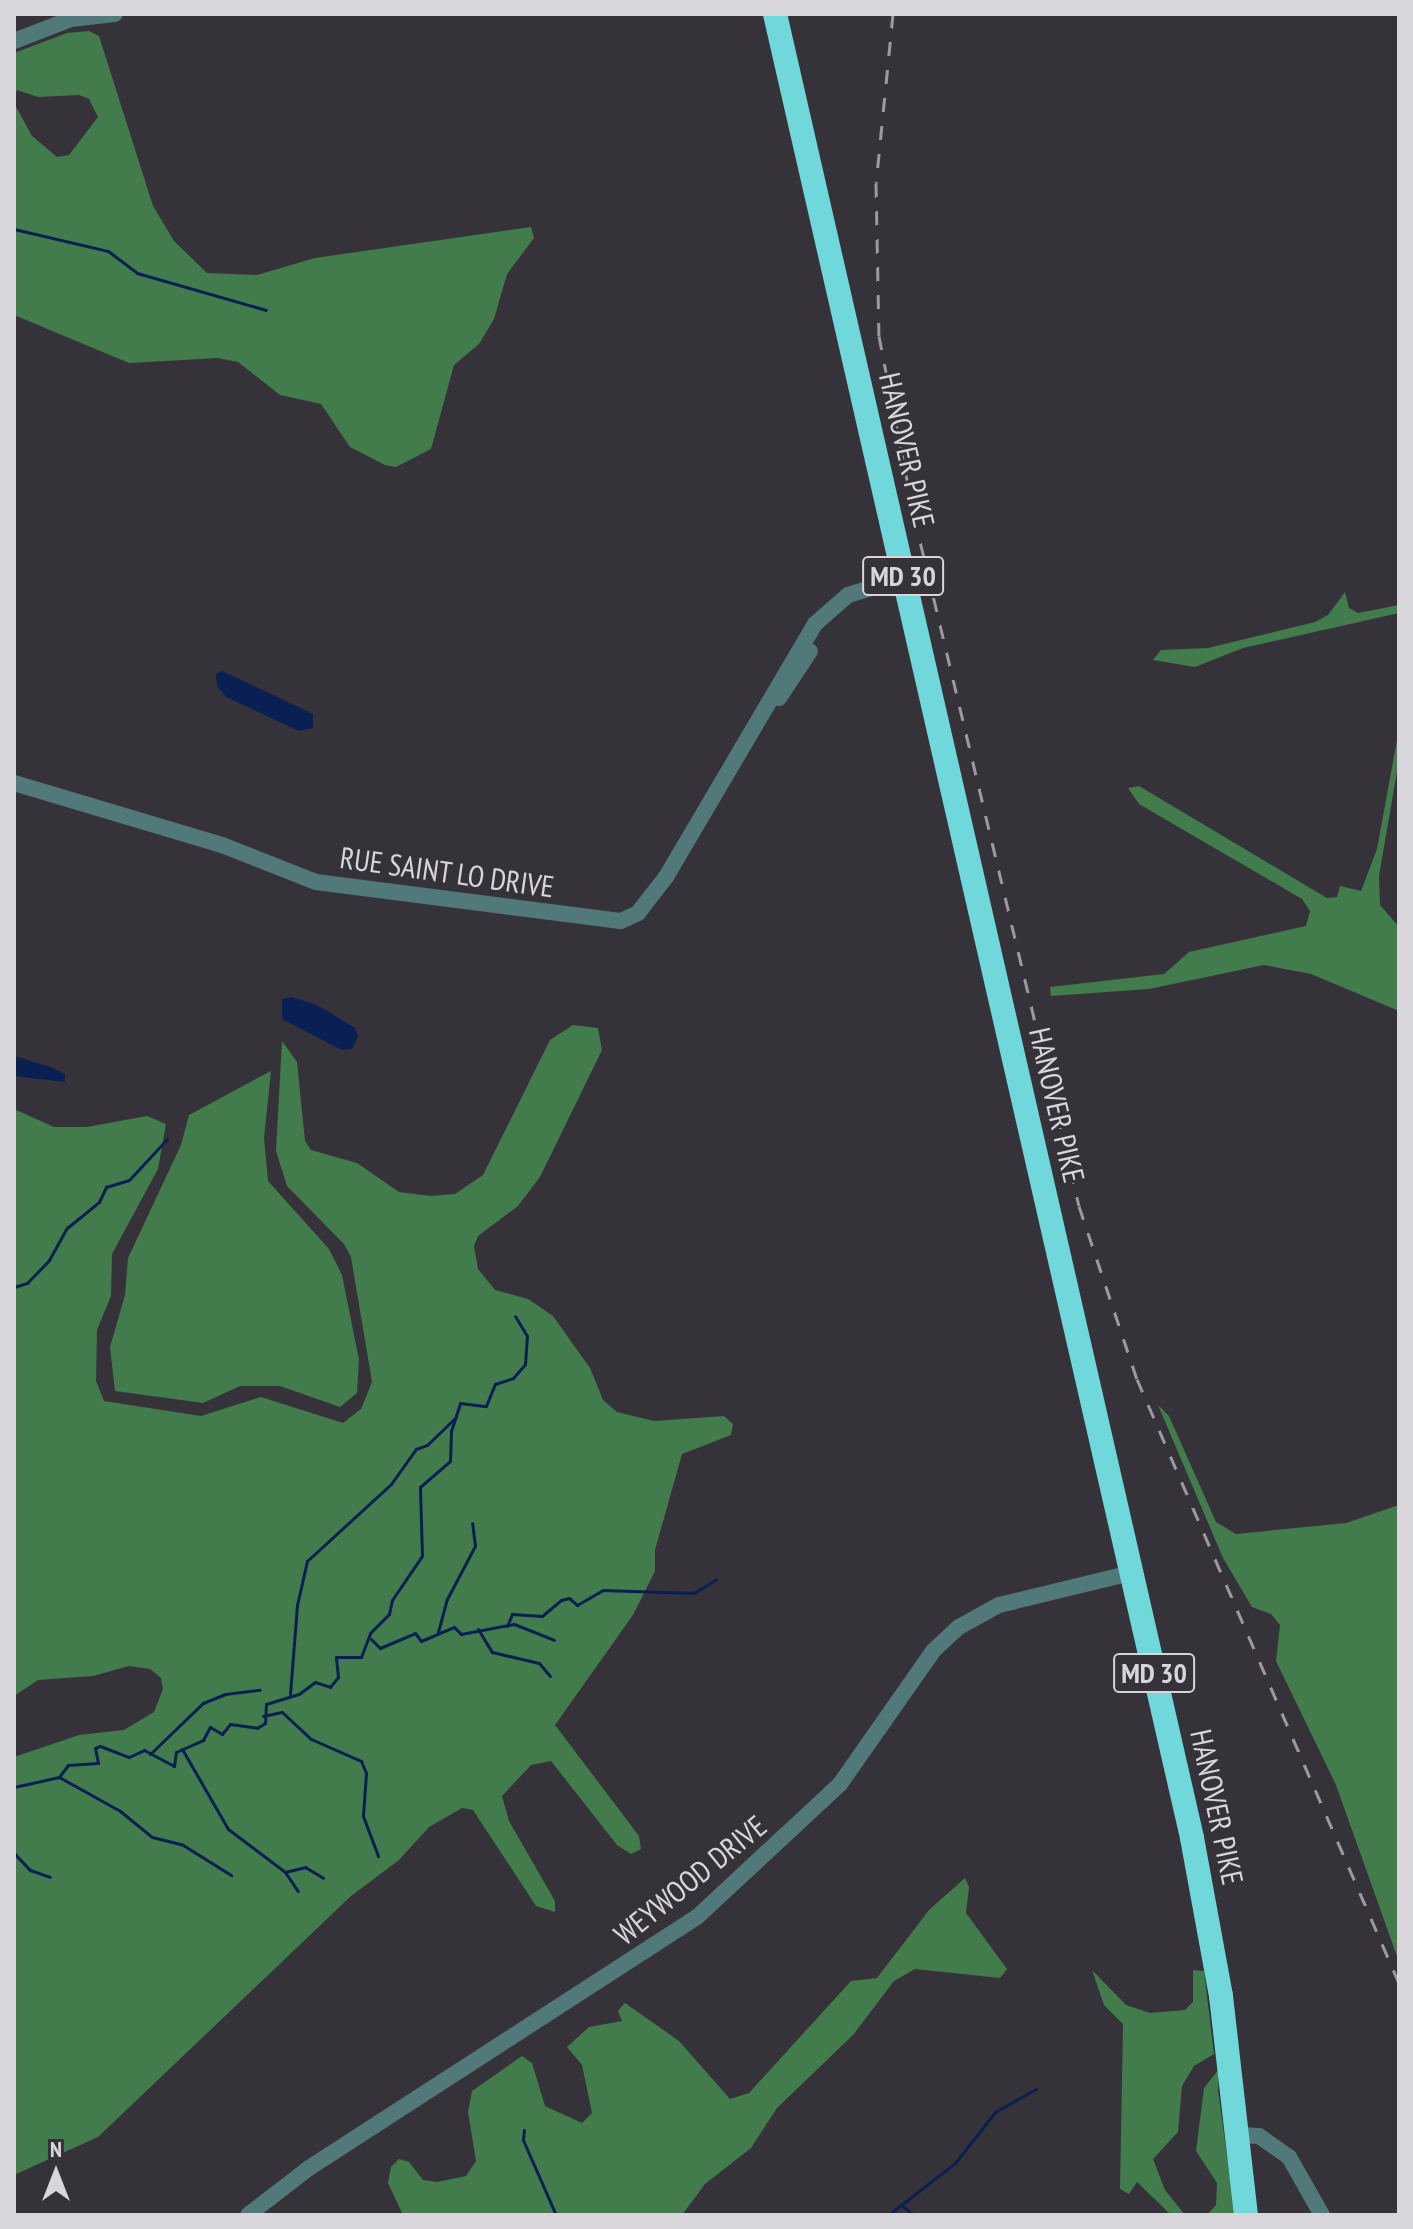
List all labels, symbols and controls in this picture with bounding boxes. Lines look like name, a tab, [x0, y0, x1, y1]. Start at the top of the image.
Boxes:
street label: HANOVER PIKE	[872, 369, 942, 531]
road number: MD 30	[861, 552, 945, 600]
street label: RUE SAINT LO DRIVE	[337, 839, 557, 905]
street label: HANOVER PIKE	[1022, 1024, 1092, 1186]
road number: MD 30	[1112, 1649, 1196, 1697]
street label: HANOVER PIKE	[1183, 1726, 1251, 1888]
street label: WEYWOOD DRIVE	[607, 1808, 773, 1952]
north arrow	[16, 2133, 96, 2213]
text: N	[50, 2135, 62, 2163]

